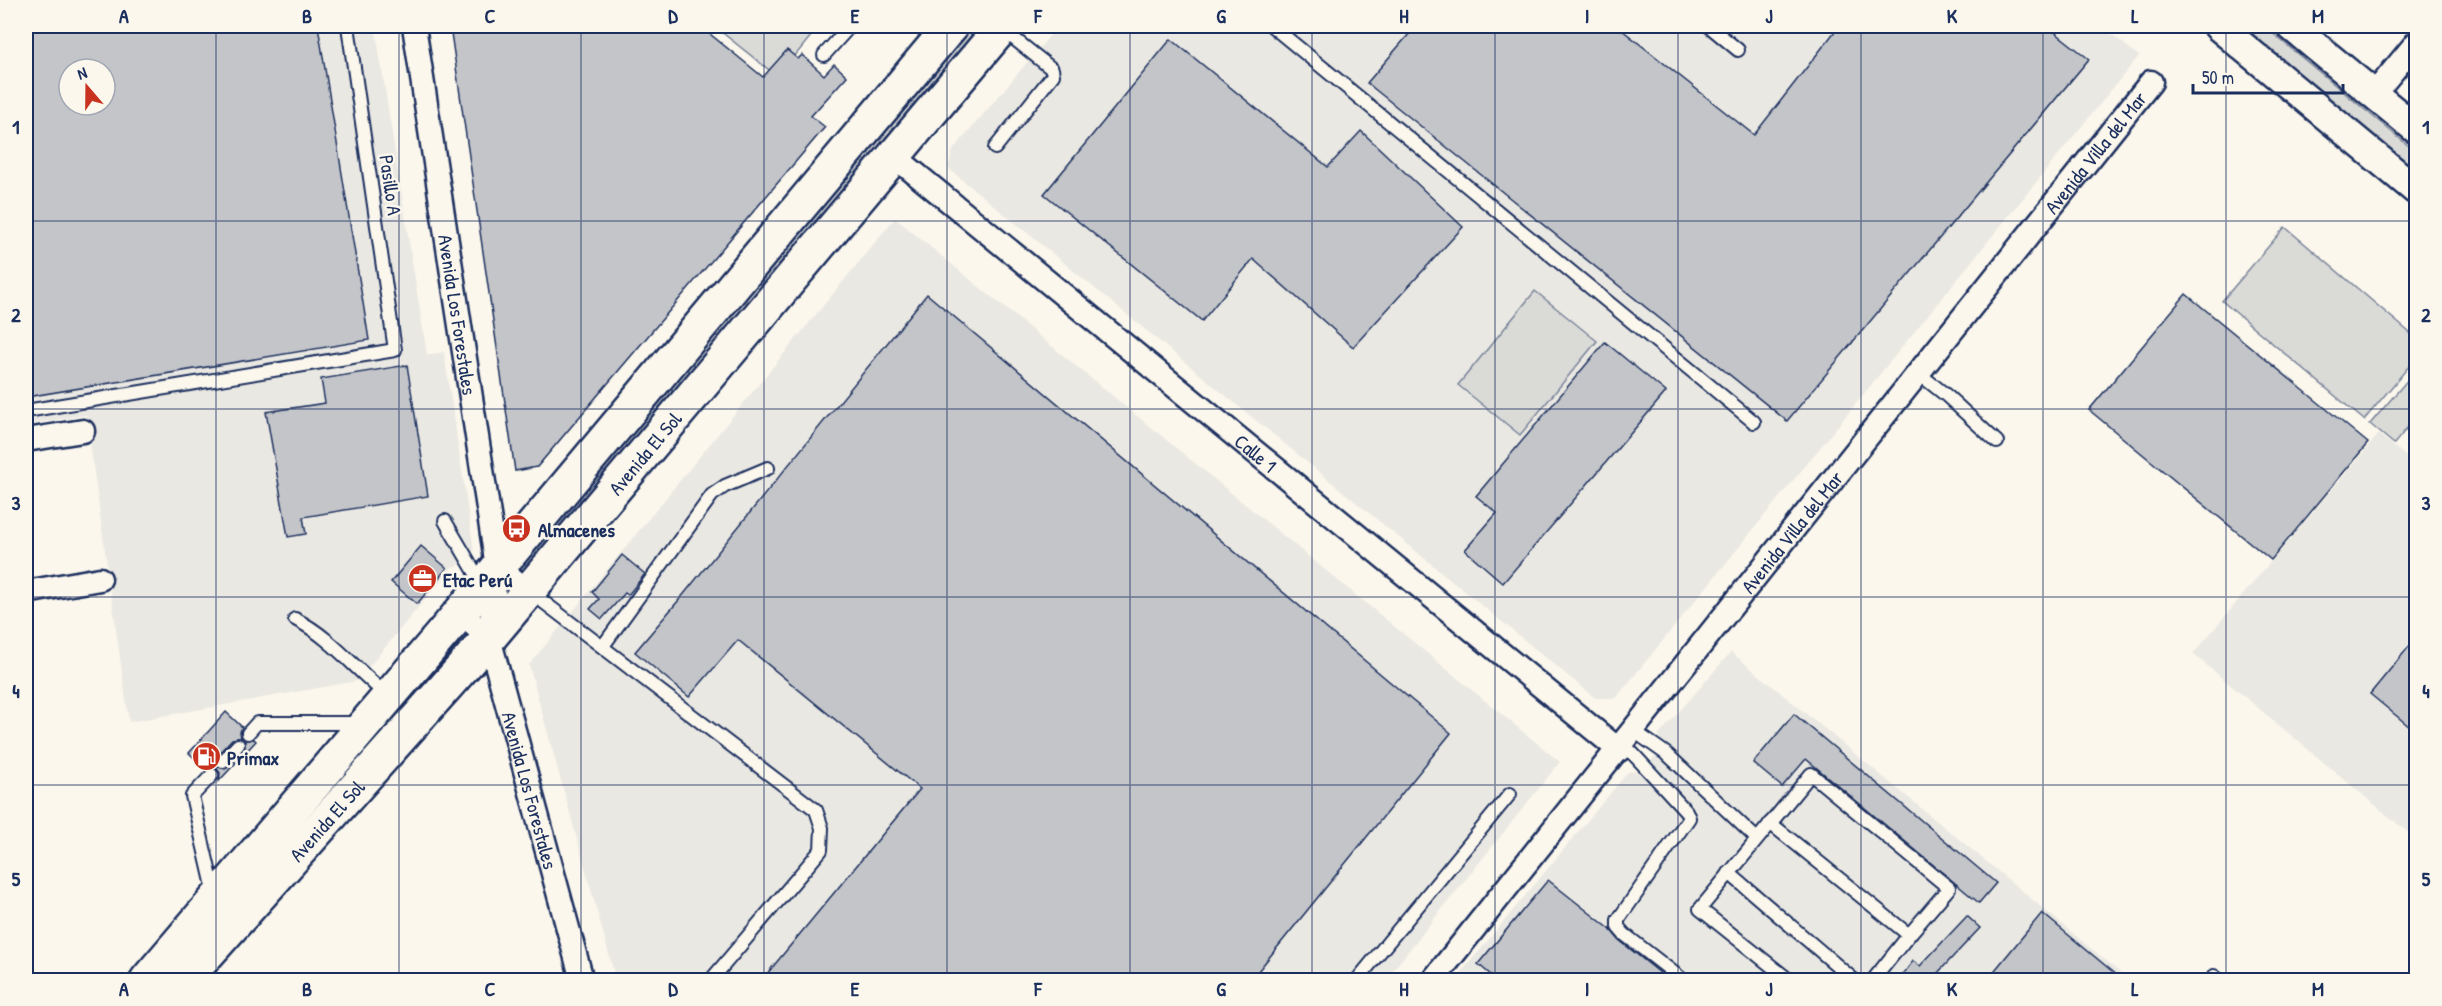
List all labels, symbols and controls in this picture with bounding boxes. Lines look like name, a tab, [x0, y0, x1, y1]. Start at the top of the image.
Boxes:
text: A	[119, 2, 129, 29]
text: B	[302, 2, 312, 29]
text: C	[485, 2, 496, 29]
text: D	[668, 2, 678, 29]
text: E	[851, 2, 860, 29]
text: F	[1033, 2, 1043, 29]
text: G	[1216, 2, 1226, 29]
text: H	[1399, 2, 1409, 29]
text: I	[1585, 2, 1589, 29]
text: J	[1765, 2, 1773, 29]
text: K	[1947, 2, 1958, 29]
text: L	[2131, 2, 2139, 29]
text: M	[2312, 2, 2324, 29]
north arrow	[57, 57, 117, 117]
scale bar	[2193, 57, 2343, 95]
text: N	[74, 61, 90, 85]
text: 50 m	[2202, 65, 2234, 90]
street label: Avenida Villa del Mar	[2038, 85, 2152, 219]
text: 1	[12, 113, 20, 140]
text: 1	[2422, 113, 2430, 140]
street label: Pasillo A	[373, 153, 409, 217]
street label: Avenida Los Forestales	[433, 232, 484, 397]
text: 2	[11, 301, 21, 328]
text: 2	[2421, 301, 2431, 328]
street label: Avenida El Sol	[602, 405, 688, 500]
street label: Calle 1	[1229, 427, 1283, 478]
street label: Avenida Villa del Mar	[1734, 465, 1849, 599]
text: 3	[12, 489, 21, 516]
text: 3	[2422, 489, 2431, 516]
bus stop icon: Almacenes	[501, 513, 533, 545]
place label: Almacenes	[538, 516, 615, 543]
office icon: Etac Perú	[406, 563, 438, 595]
place label: Etac Perú	[443, 566, 513, 593]
text: 4	[12, 677, 20, 704]
text: 4	[2422, 677, 2430, 704]
street label: Avenida Los Forestales	[496, 708, 565, 872]
fuel station icon: Primax	[190, 741, 222, 773]
place label: Primax	[227, 744, 279, 771]
street label: Avenida El Sol	[283, 773, 371, 867]
text: 5	[12, 865, 21, 892]
text: 5	[2422, 865, 2431, 892]
text: A	[119, 975, 129, 1002]
text: B	[302, 975, 312, 1002]
text: C	[485, 975, 496, 1002]
text: D	[668, 975, 678, 1002]
text: E	[851, 975, 860, 1002]
text: F	[1033, 975, 1043, 1002]
text: G	[1216, 975, 1226, 1002]
text: H	[1399, 975, 1409, 1002]
text: I	[1585, 975, 1589, 1002]
text: J	[1765, 975, 1773, 1002]
text: K	[1947, 975, 1958, 1002]
text: L	[2131, 975, 2139, 1002]
text: M	[2312, 975, 2324, 1002]

